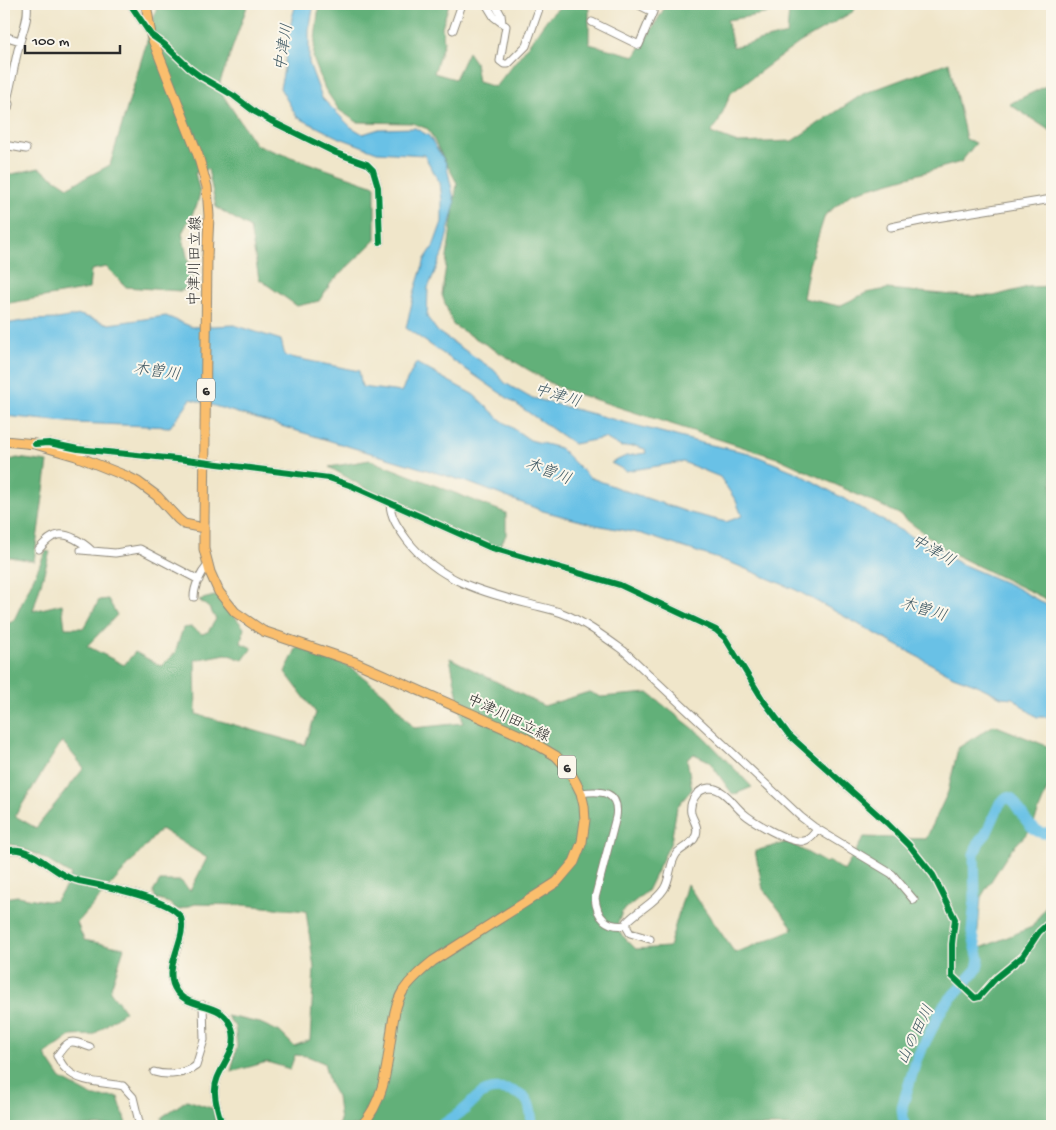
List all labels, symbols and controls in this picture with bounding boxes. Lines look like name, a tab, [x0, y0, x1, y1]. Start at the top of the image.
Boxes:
scale bar	[25, 22, 120, 54]
water label: 中津川	[270, 22, 299, 73]
text: 100 m	[31, 33, 70, 51]
street label: 中津川田立線	[185, 216, 206, 306]
water label: 木曽川	[131, 359, 182, 386]
road number: 6	[197, 378, 215, 402]
water label: 中津川	[531, 379, 583, 413]
water label: 木曽川	[522, 454, 574, 491]
water label: 中津川	[907, 530, 959, 572]
water label: 木曽川	[897, 593, 949, 627]
street label: 中津川田立線	[464, 690, 553, 747]
road number: 6	[558, 756, 576, 779]
water label: 山の田川	[894, 1002, 940, 1068]

